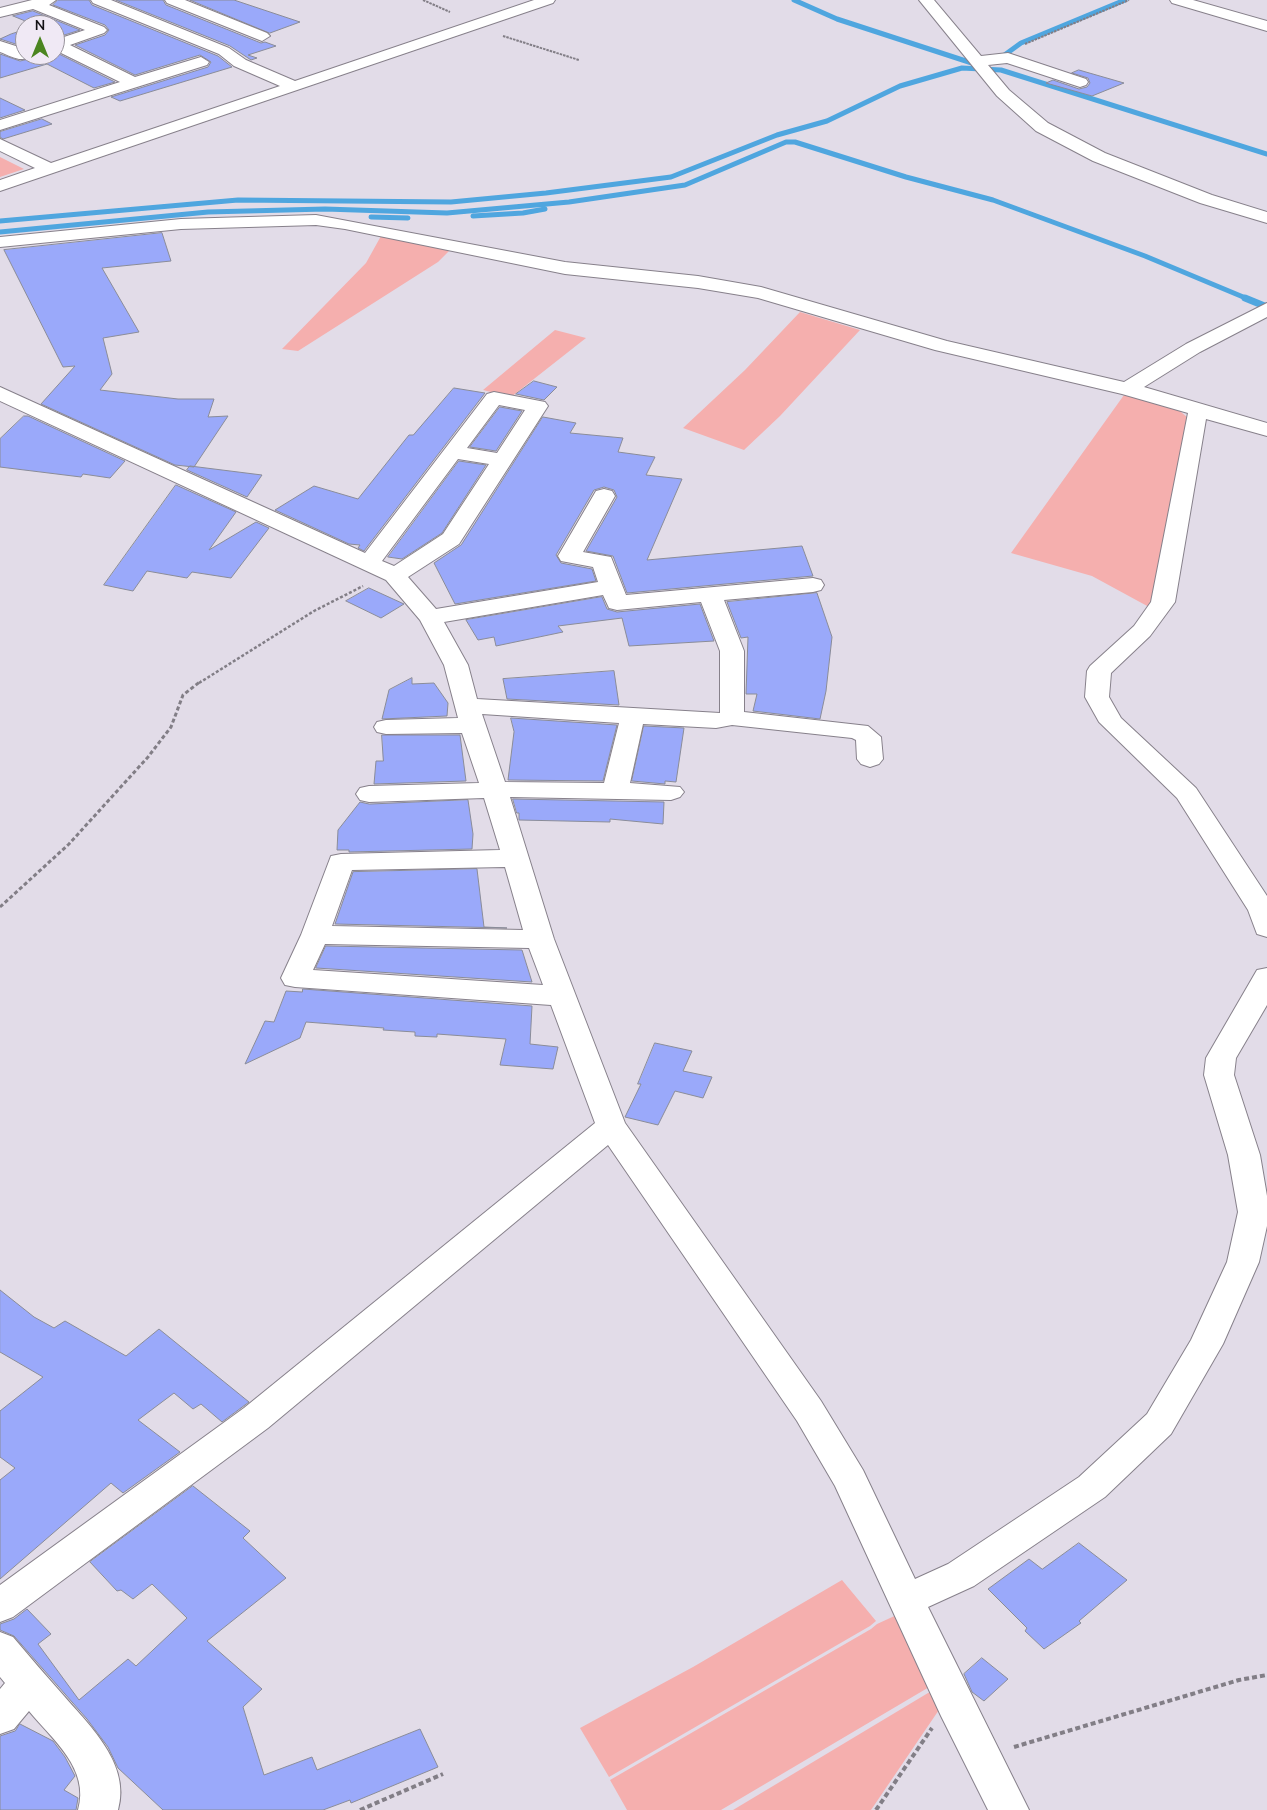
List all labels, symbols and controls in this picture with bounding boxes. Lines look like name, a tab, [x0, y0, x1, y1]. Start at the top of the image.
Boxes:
north arrow	[15, 15, 65, 65]
text: N	[35, 16, 45, 35]

